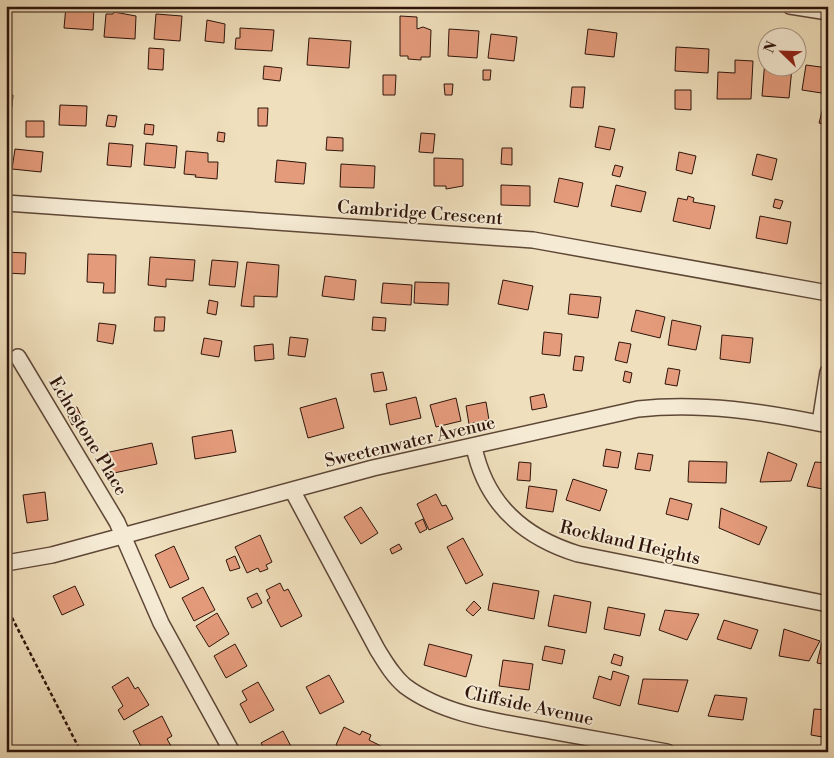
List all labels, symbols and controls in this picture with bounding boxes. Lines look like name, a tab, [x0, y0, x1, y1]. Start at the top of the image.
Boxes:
north arrow	[756, 28, 806, 78]
text: N	[761, 39, 781, 56]
street label: Cambridge Crescent	[336, 196, 504, 230]
street label: Echostone Place	[43, 372, 133, 500]
street label: Sweetenwater Avenue	[322, 411, 498, 473]
street label: Rockland Heights	[557, 516, 703, 570]
street label: Cliffside Avenue	[462, 681, 596, 731]

